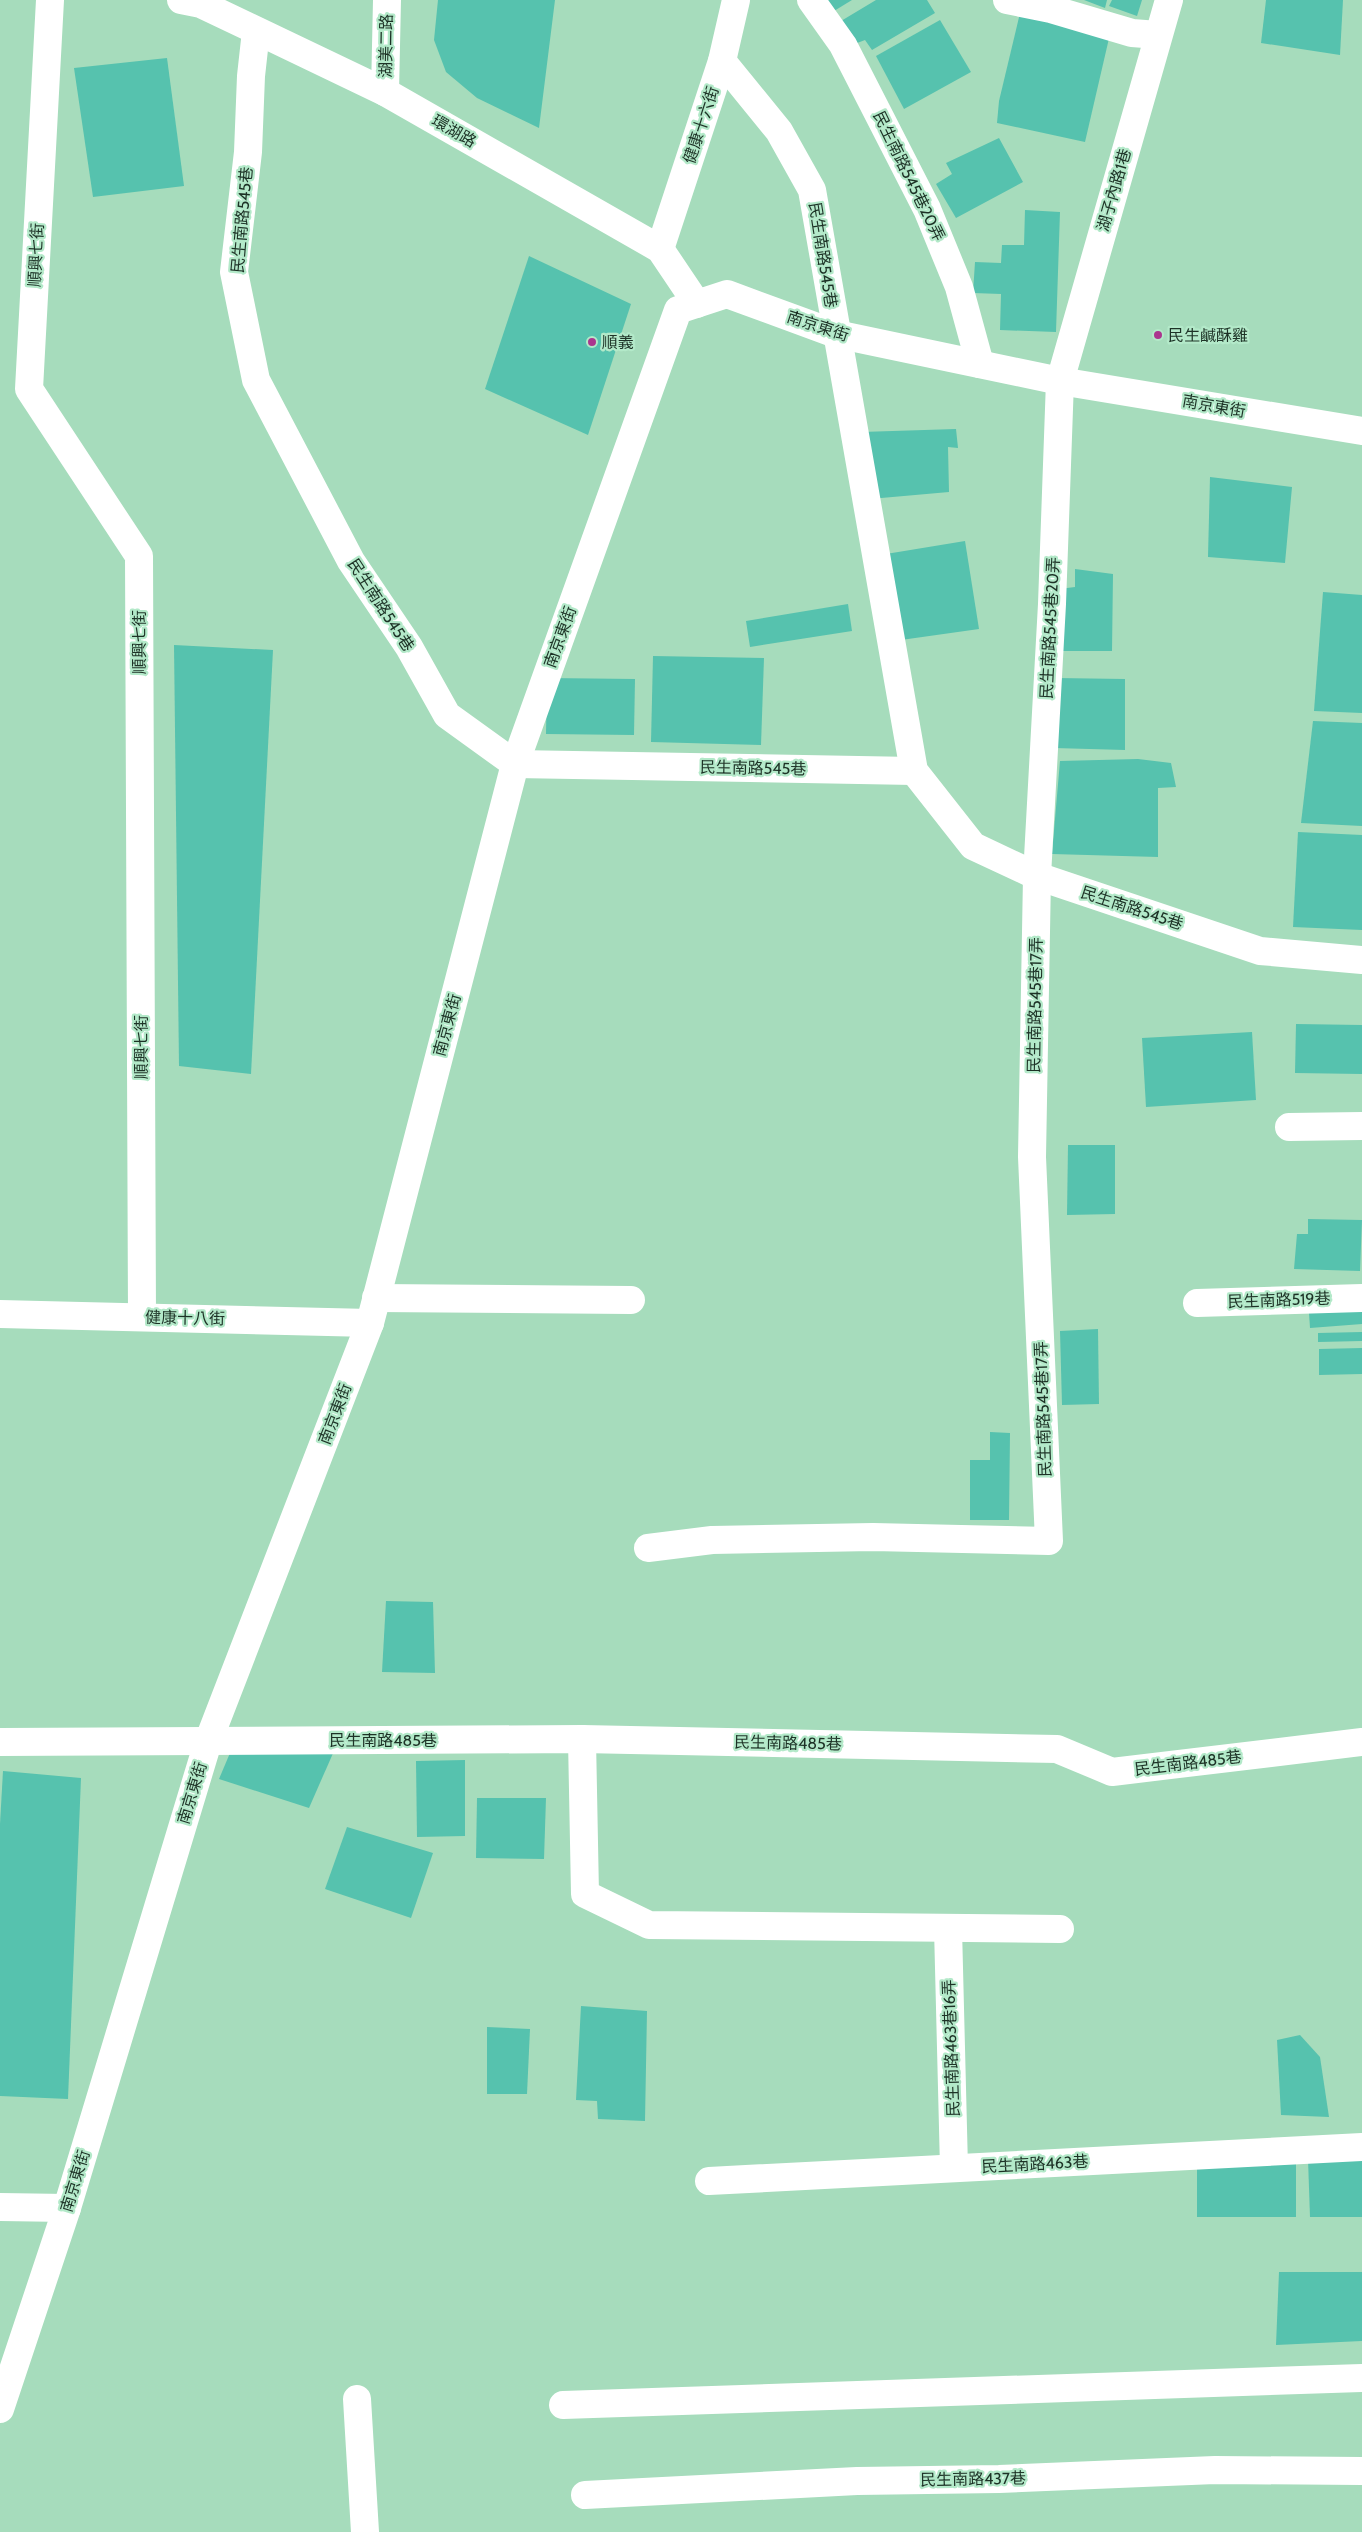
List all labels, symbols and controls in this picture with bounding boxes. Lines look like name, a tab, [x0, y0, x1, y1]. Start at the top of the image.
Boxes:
street label: 湖美二路	[376, 14, 396, 78]
street label: 健康十六街	[680, 84, 722, 166]
street label: 民生南路545巷20弄	[869, 108, 949, 244]
street label: 環湖路	[428, 111, 480, 151]
street label: 湖子內路1巷	[1093, 146, 1135, 234]
street label: 民生南路545巷	[228, 166, 256, 274]
street label: 民生南路545巷	[805, 201, 841, 309]
street label: 順興七街	[25, 223, 47, 287]
street label: 南京東街	[785, 307, 851, 345]
place label: 民生鹹酥雞	[1168, 326, 1248, 345]
marker: 民生鹹酥雞	[1152, 329, 1164, 341]
place label: 順義	[602, 333, 634, 352]
marker: 順義	[586, 336, 598, 348]
street label: 南京東街	[1181, 391, 1247, 421]
street label: 民生南路545巷	[344, 555, 418, 655]
street label: 民生南路545巷20弄	[1037, 557, 1063, 699]
street label: 南京東街	[540, 604, 580, 670]
street label: 順興七街	[130, 610, 149, 674]
street label: 民生南路545巷	[700, 758, 806, 778]
street label: 民生南路545巷	[1078, 883, 1186, 933]
street label: 民生南路545巷17弄	[1024, 937, 1046, 1073]
street label: 南京東街	[430, 992, 464, 1058]
street label: 順興七街	[132, 1015, 151, 1079]
street label: 民生南路519巷	[1227, 1289, 1331, 1311]
street label: 健康十八街	[145, 1308, 225, 1328]
street label: 民生南路545巷17弄	[1031, 1341, 1055, 1477]
street label: 南京東街	[315, 1381, 355, 1447]
street label: 民生南路485巷	[329, 1731, 437, 1750]
street label: 民生南路485巷	[734, 1733, 842, 1753]
street label: 民生南路485巷	[1133, 1747, 1243, 1779]
street label: 南京東街	[174, 1760, 210, 1826]
street label: 民生南路463巷16弄	[939, 1979, 963, 2117]
street label: 南京東街	[57, 2148, 93, 2214]
street label: 民生南路463巷	[981, 2152, 1089, 2176]
street label: 民生南路437巷	[920, 2469, 1026, 2489]

